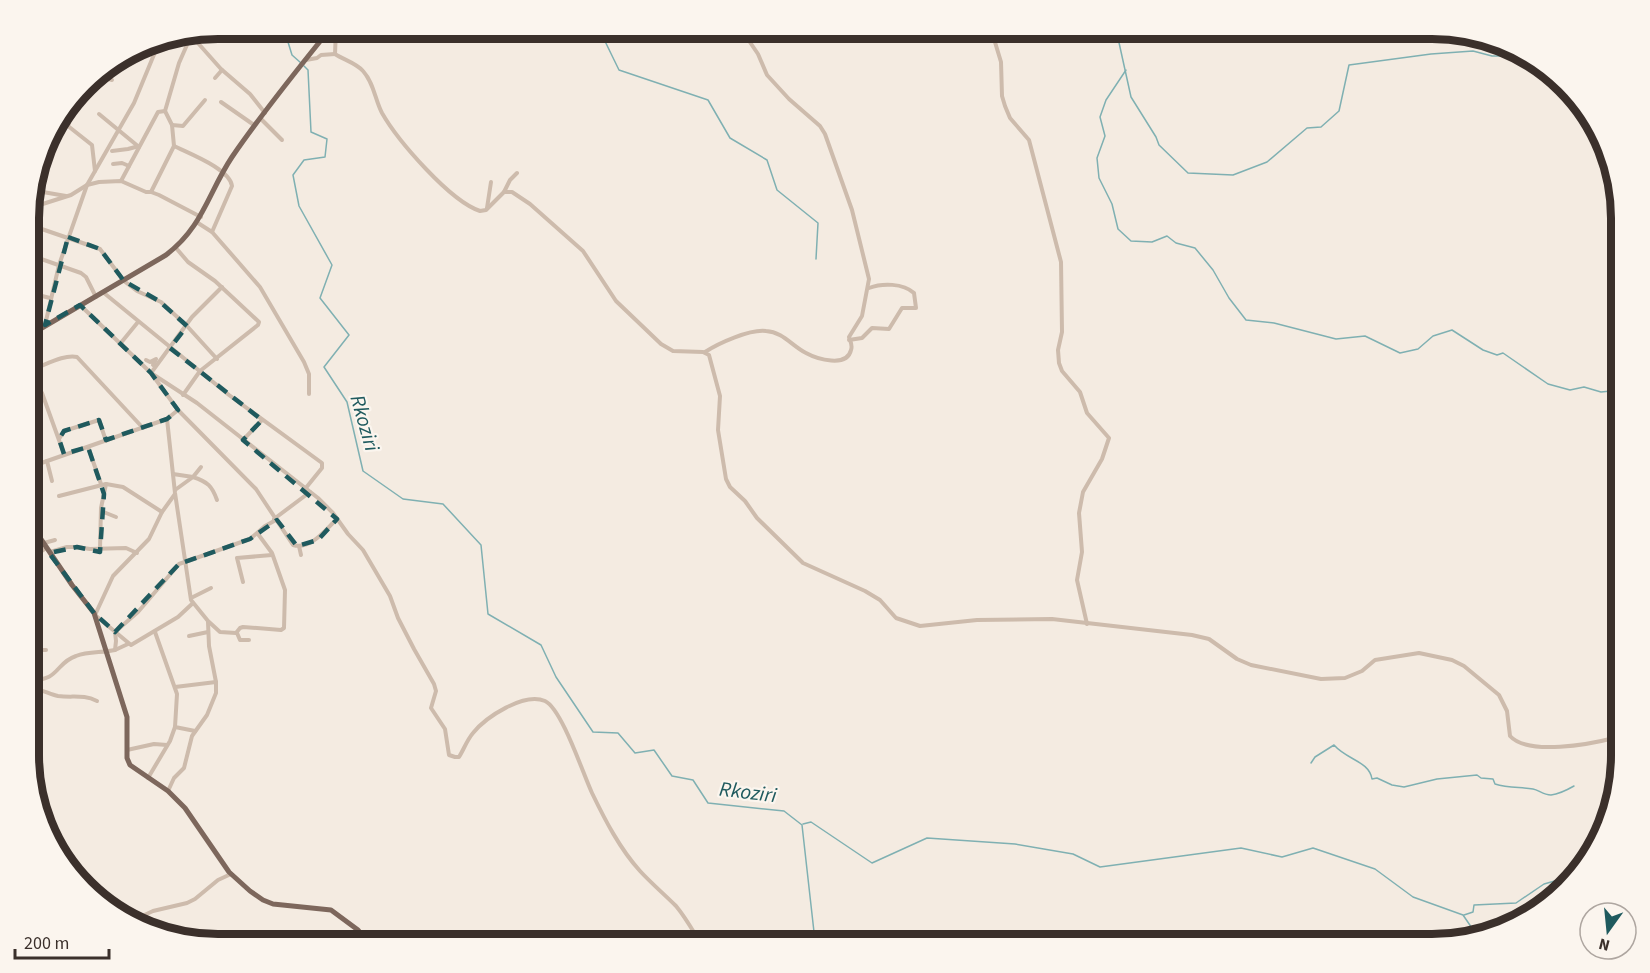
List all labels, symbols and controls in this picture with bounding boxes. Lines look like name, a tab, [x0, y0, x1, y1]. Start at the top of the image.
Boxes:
water label: Rkoziri	[343, 391, 388, 456]
water label: Rkoziri	[718, 774, 779, 811]
north arrow	[1578, 901, 1638, 961]
scale bar	[15, 922, 110, 960]
text: 200 m	[24, 931, 69, 956]
text: N	[1596, 933, 1612, 957]

